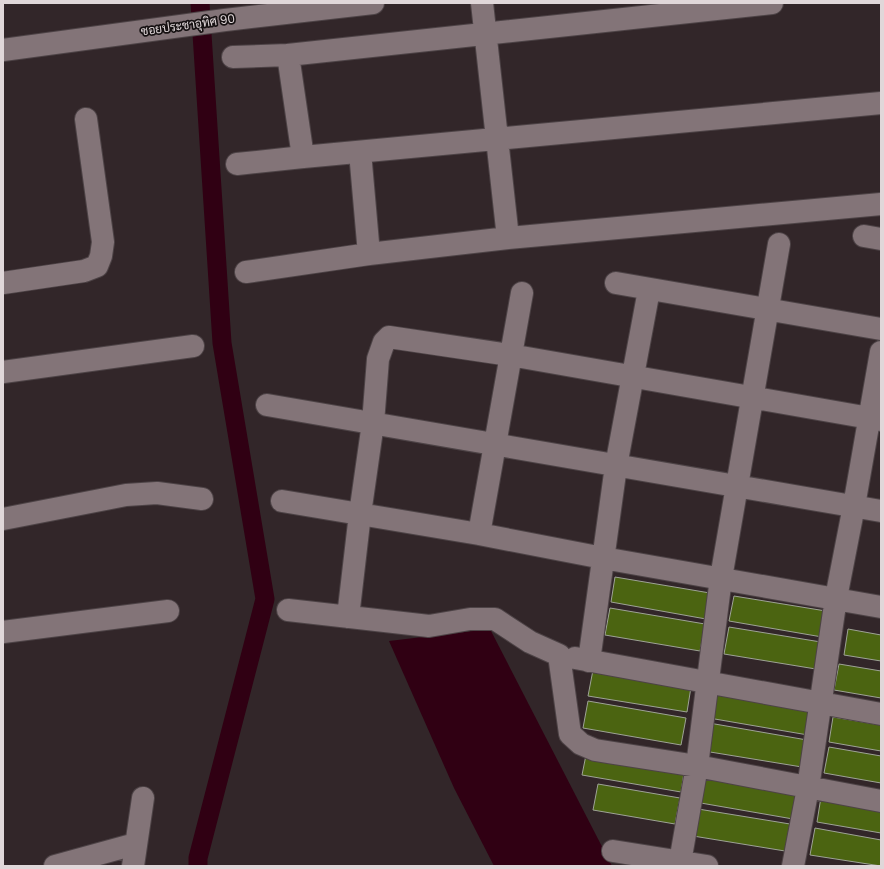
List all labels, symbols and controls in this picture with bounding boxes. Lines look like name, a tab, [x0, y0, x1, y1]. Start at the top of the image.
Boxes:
street label: ซอยประชาอุทิศ 90	[140, 9, 236, 41]

